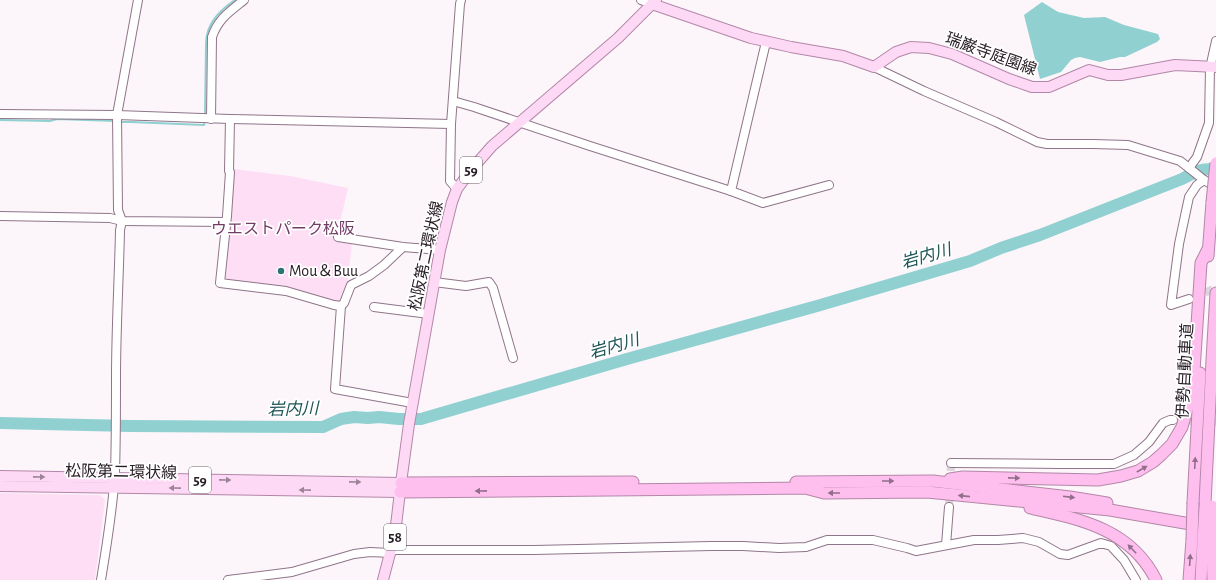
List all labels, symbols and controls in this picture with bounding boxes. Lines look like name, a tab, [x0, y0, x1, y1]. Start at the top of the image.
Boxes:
street label: 瑞巌寺庭園線	[943, 29, 1039, 78]
road number: 59	[460, 157, 482, 183]
street label: 松阪第二環状線	[406, 199, 445, 312]
park label: ウエストパーク松阪	[211, 220, 355, 237]
water label: 岩内川	[899, 239, 955, 271]
place label: Mou＆Buu	[289, 263, 358, 279]
marker: Mou＆Buu	[276, 266, 286, 276]
street label: 伊勢自動車道	[1173, 323, 1196, 419]
water label: 岩内川	[587, 329, 643, 361]
water label: 岩内川	[267, 399, 321, 418]
one-way arrow	[1192, 457, 1199, 469]
street label: 松阪第二環状線	[65, 462, 177, 481]
one-way arrow	[1136, 465, 1148, 472]
road number: 59	[189, 467, 211, 493]
one-way arrow	[33, 474, 46, 480]
one-way arrow	[1008, 475, 1021, 481]
one-way arrow	[219, 477, 232, 483]
one-way arrow	[882, 478, 894, 485]
one-way arrow	[349, 479, 362, 485]
one-way arrow	[168, 485, 181, 491]
one-way arrow	[298, 487, 311, 493]
one-way arrow	[474, 488, 487, 494]
one-way arrow	[827, 490, 840, 496]
one-way arrow	[958, 493, 970, 499]
one-way arrow	[1063, 494, 1075, 500]
road number: 58	[384, 524, 406, 550]
one-way arrow	[1128, 544, 1137, 554]
one-way arrow	[1187, 554, 1194, 566]

